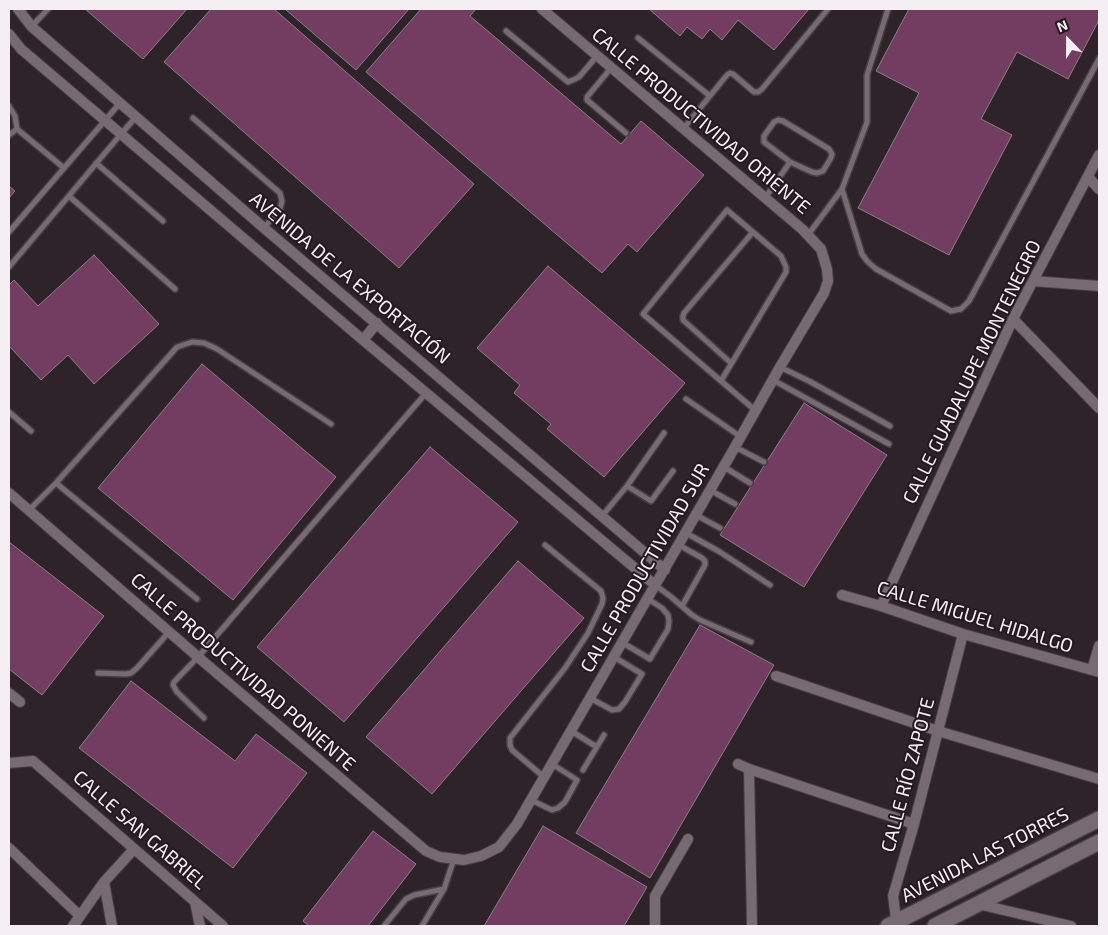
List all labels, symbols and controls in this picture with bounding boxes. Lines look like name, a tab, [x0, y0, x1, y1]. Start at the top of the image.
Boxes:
north arrow	[1043, 15, 1093, 65]
text: N	[1054, 16, 1070, 35]
street label: CALLE PRODUCTIVIDAD ORIENTE	[587, 23, 815, 219]
street label: AVENIDA DE LA EXPORTACIÓN	[245, 187, 455, 369]
street label: CALLE GUADALUPE MONTENEGRO	[898, 236, 1046, 508]
street label: CALLE PRODUCTIVIDAD SUR	[576, 459, 714, 677]
street label: CALLE PRODUCTIVIDAD PONIENTE	[126, 568, 360, 776]
street label: CALLE MIGUEL HIDALGO	[874, 576, 1076, 658]
street label: CALLE RÍO ZAPOTE	[876, 695, 940, 855]
street label: CALLE SAN GABRIEL	[68, 766, 212, 894]
street label: AVENIDA LAS TORRES	[897, 803, 1073, 907]

